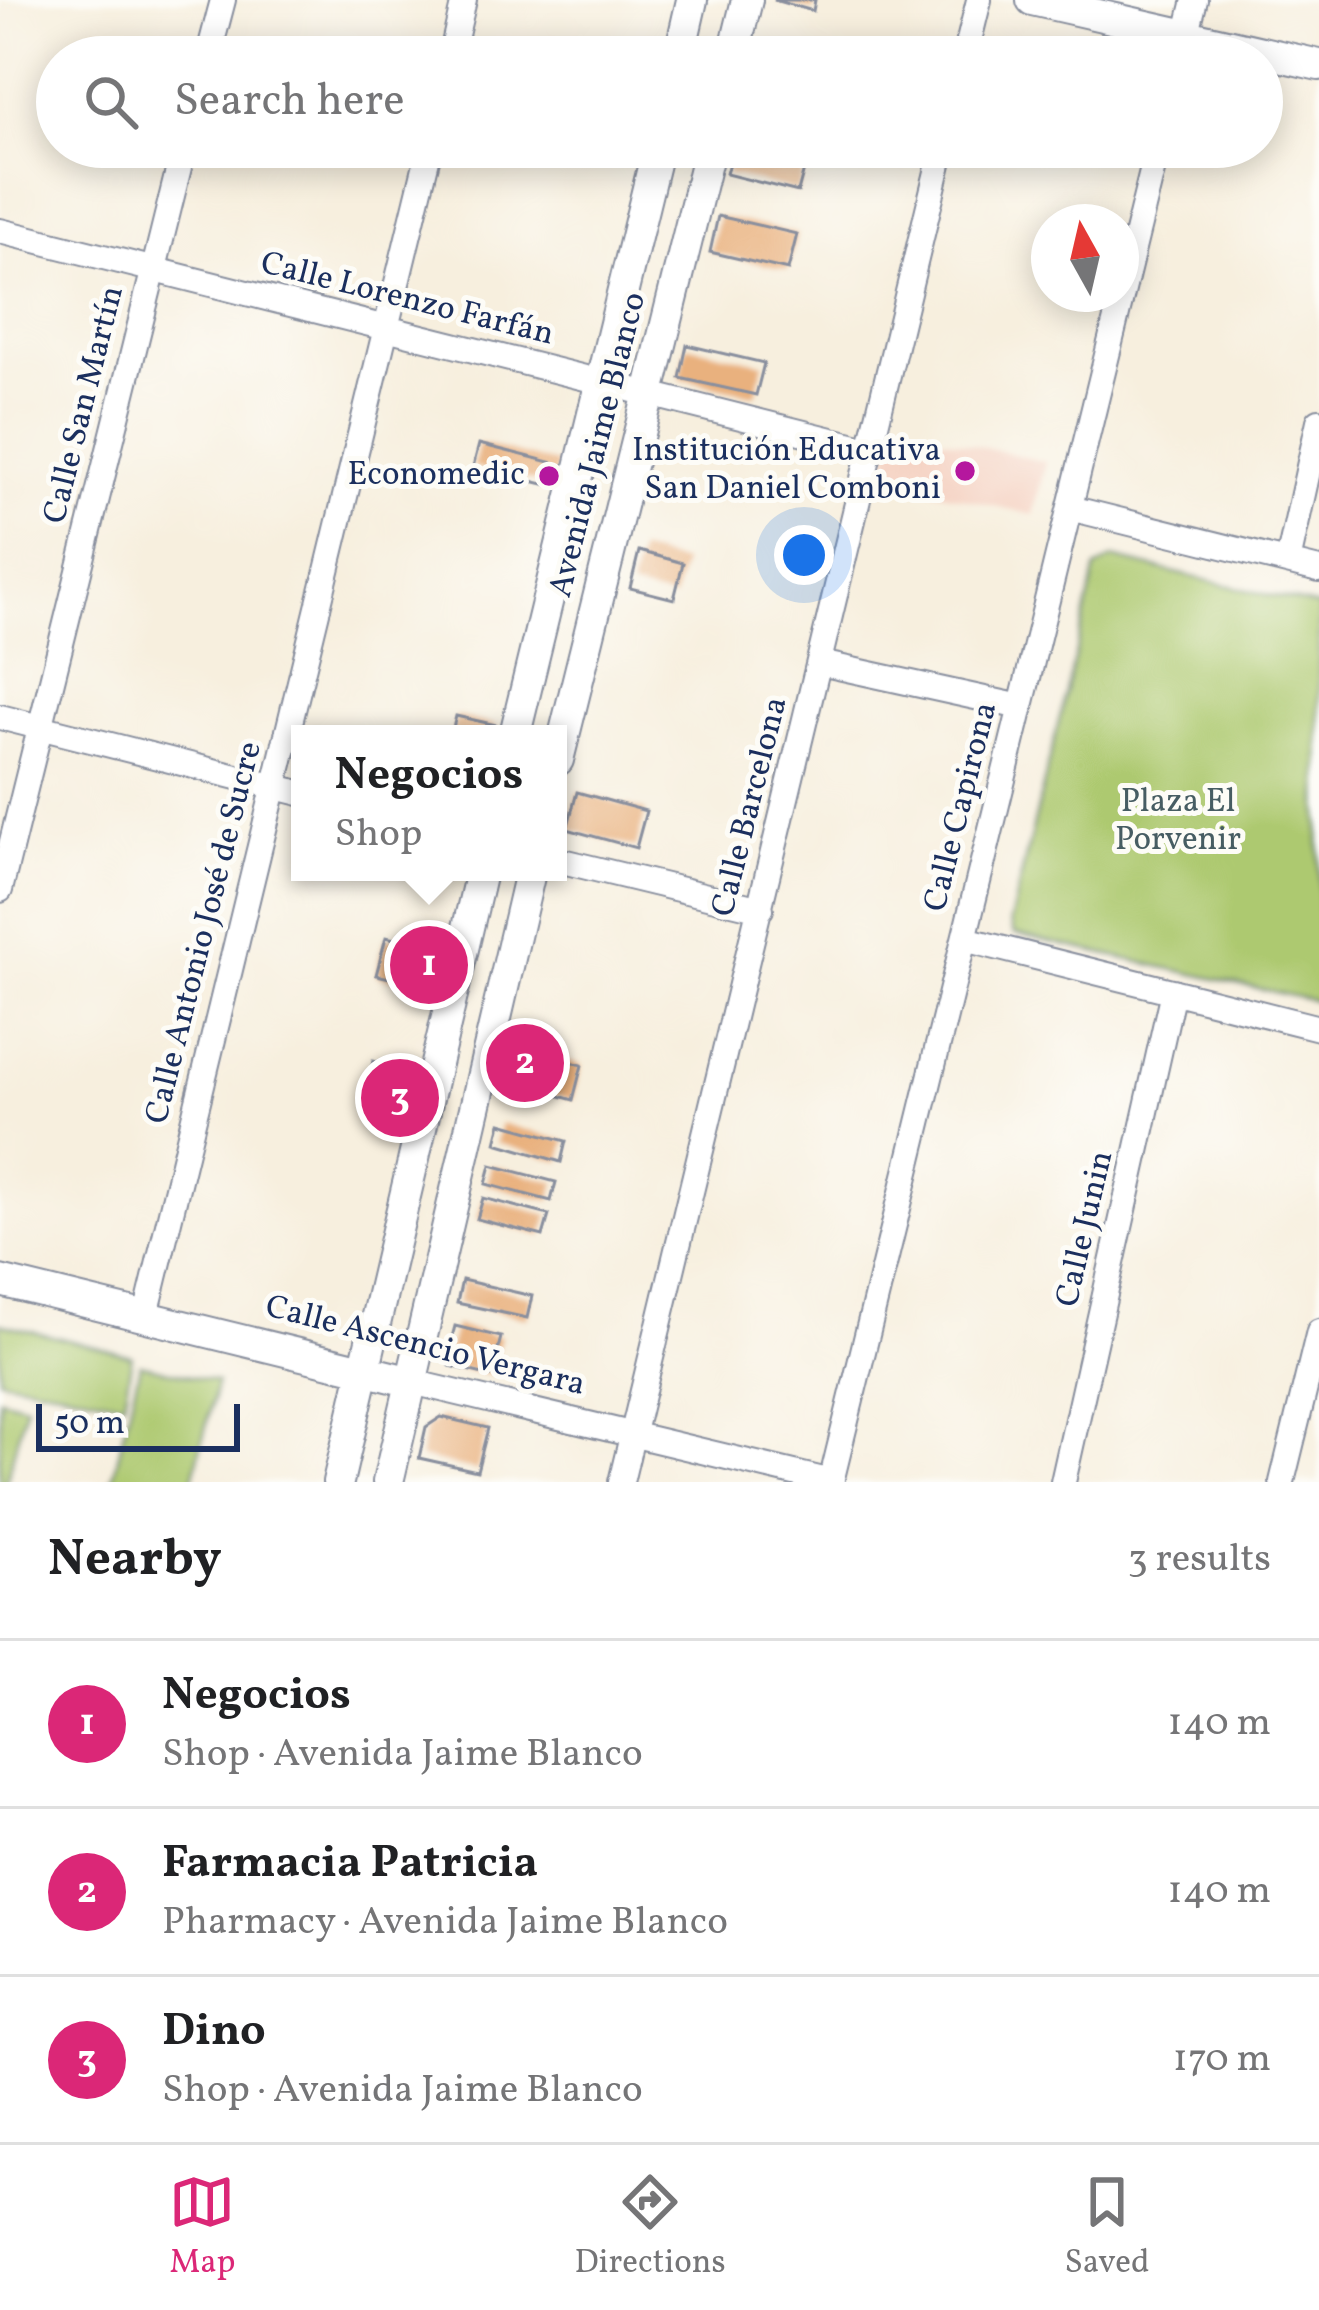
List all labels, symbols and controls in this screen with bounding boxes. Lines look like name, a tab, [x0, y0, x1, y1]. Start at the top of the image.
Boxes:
search box	[36, 36, 1283, 168]
icon: search	[78, 69, 144, 135]
text: Search here	[174, 71, 405, 134]
north arrow	[1031, 204, 1139, 312]
street label: Calle Lorenzo Farfán	[256, 241, 558, 359]
street label: Calle San Martín	[33, 281, 137, 529]
street label: Avenida Jaime Blanco	[539, 288, 659, 602]
place label: Institución Educativa San Daniel Comboni	[632, 429, 941, 513]
place label: Economedic	[347, 453, 525, 499]
marker: Institución Educativa San Daniel Comboni	[952, 458, 978, 484]
marker: Economedic	[536, 463, 562, 489]
your location	[774, 525, 834, 585]
street label: Calle Barcelona	[701, 692, 801, 922]
street label: Calle Capirona	[914, 697, 1010, 917]
popup	[291, 725, 567, 881]
street label: Calle Antonio José de Sucre	[135, 737, 275, 1129]
text: Negocios	[335, 745, 523, 808]
park label: Plaza El Porvenir	[1115, 780, 1241, 864]
text: Shop	[335, 808, 422, 862]
pin: 1	[390, 920, 468, 1010]
pin: 2	[486, 1018, 564, 1108]
pin: 3	[361, 1053, 439, 1143]
street label: Calle Junin	[1046, 1146, 1126, 1312]
street label: Calle Ascencio Vergara	[260, 1285, 590, 1409]
scale bar	[36, 1398, 240, 1451]
text: 50 m	[54, 1402, 125, 1448]
text: Nearby	[48, 1525, 222, 1596]
text: 3 results	[1128, 1533, 1271, 1587]
text: Negocios	[162, 1665, 351, 1728]
text: 1	[79, 1697, 95, 1751]
text: 140 m	[1168, 1697, 1271, 1751]
text: Shop · Avenida Jaime Blanco	[162, 1728, 643, 1782]
text: Farmacia Patricia	[162, 1833, 538, 1896]
text: 2	[77, 1865, 97, 1919]
text: 140 m	[1168, 1865, 1271, 1919]
text: Pharmacy · Avenida Jaime Blanco	[162, 1896, 728, 1950]
text: Dino	[162, 2001, 266, 2064]
text: 3	[77, 2033, 97, 2087]
text: 170 m	[1173, 2033, 1271, 2087]
text: Shop · Avenida Jaime Blanco	[162, 2064, 643, 2118]
tab: Map	[169, 2169, 236, 2287]
tab: Directions	[574, 2169, 726, 2287]
tab: Saved	[1065, 2169, 1150, 2287]

